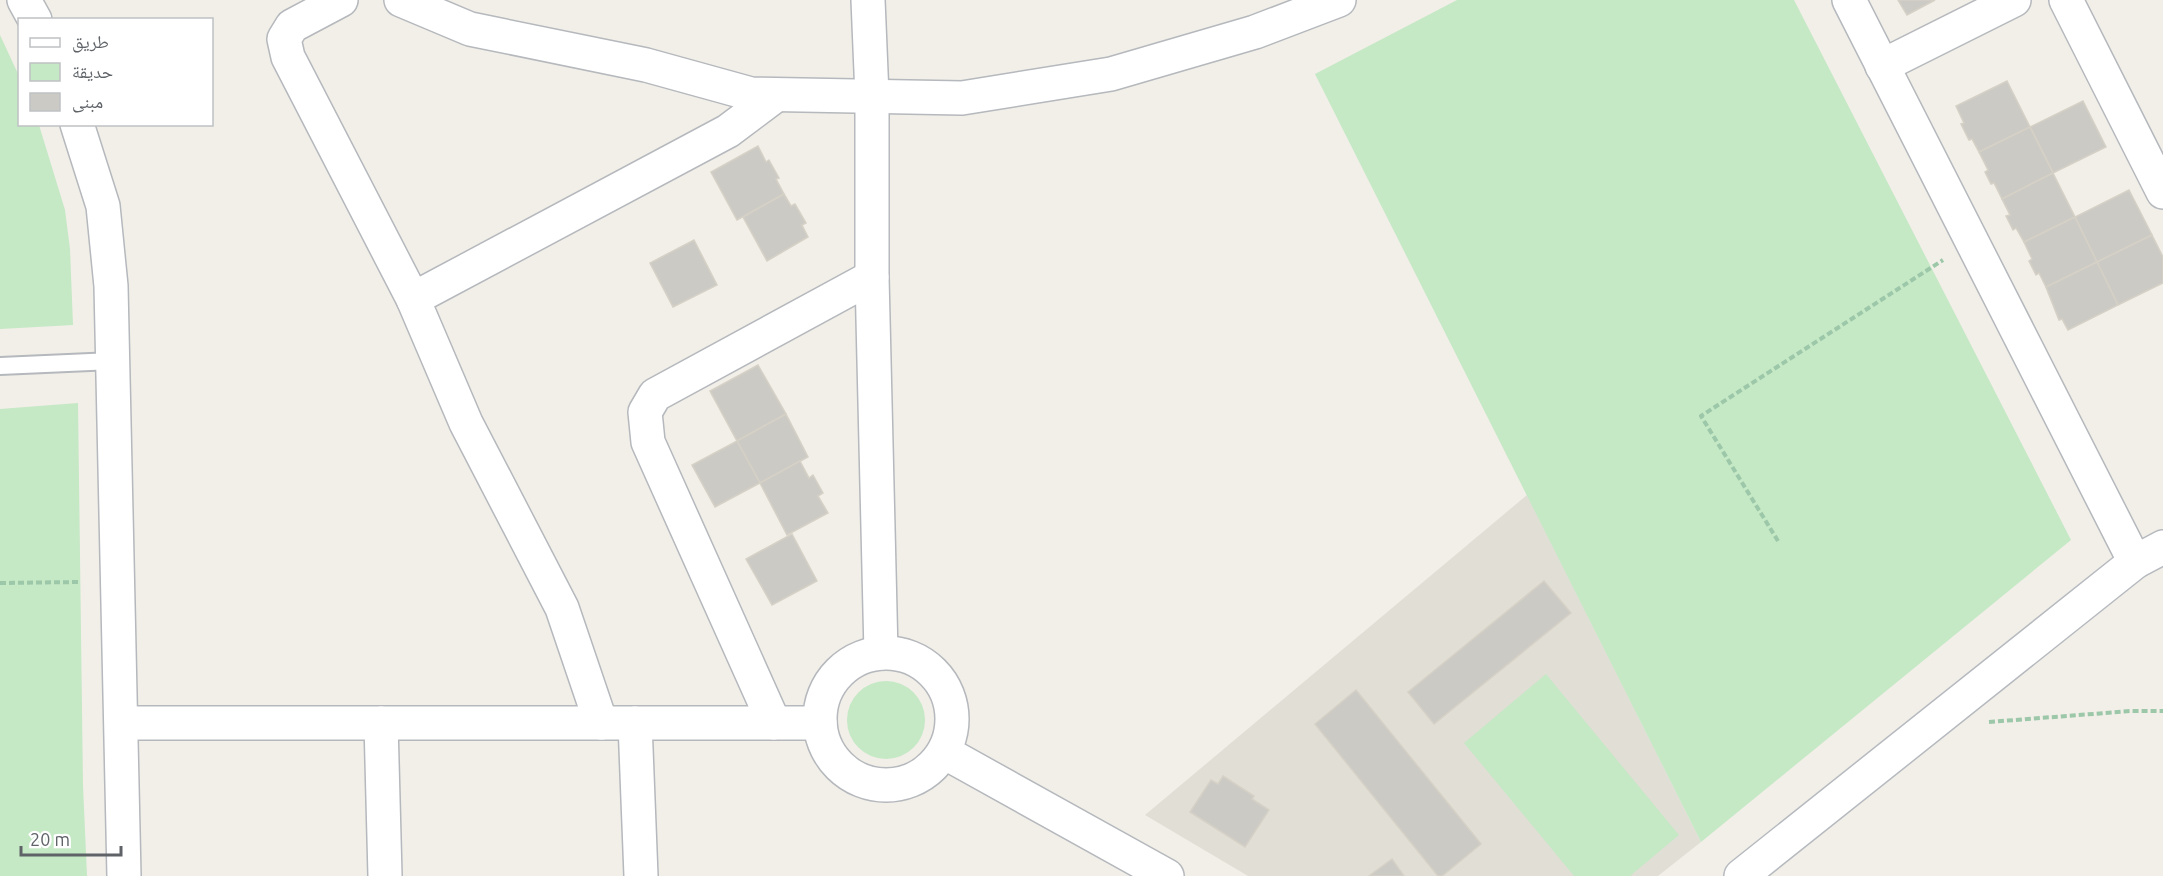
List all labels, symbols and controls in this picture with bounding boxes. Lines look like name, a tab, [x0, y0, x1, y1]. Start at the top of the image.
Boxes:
legend	[18, 18, 213, 126]
text: طريق	[72, 31, 109, 53]
text: حديقة	[72, 61, 113, 82]
text: مبنى	[72, 91, 103, 113]
scale bar	[21, 819, 122, 857]
text: 20 m	[30, 829, 70, 849]

